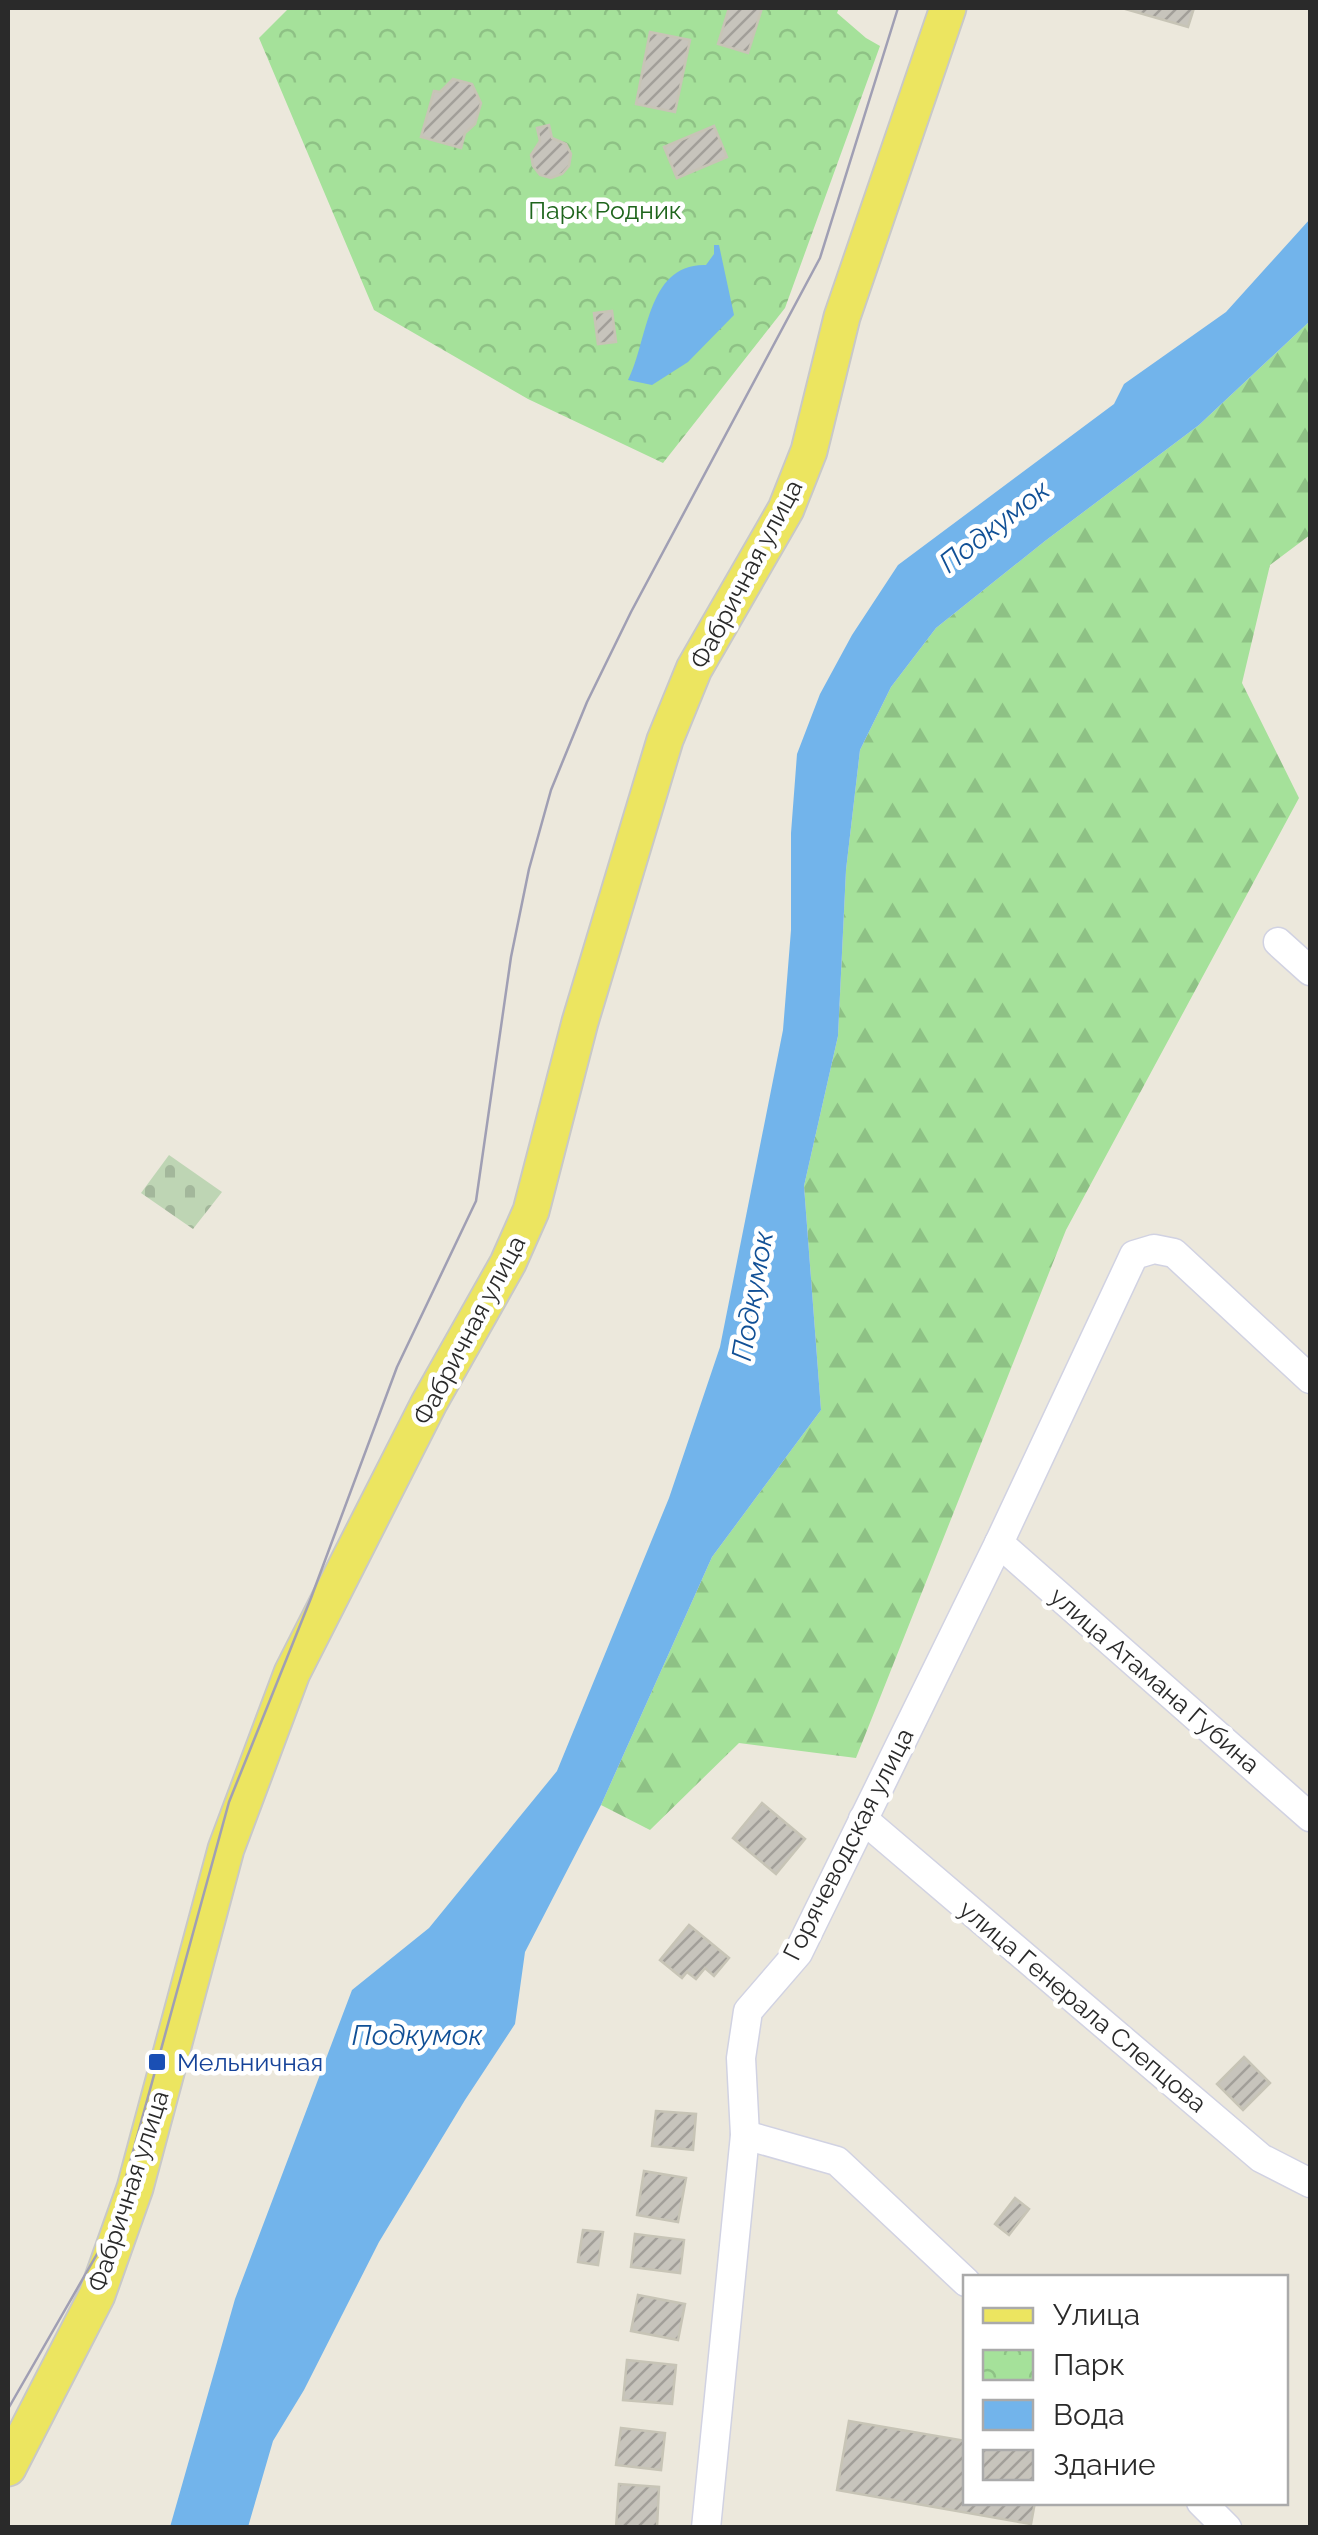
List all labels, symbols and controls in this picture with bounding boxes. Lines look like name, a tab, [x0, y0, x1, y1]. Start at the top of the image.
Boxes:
park label: Парк Родник	[528, 195, 682, 225]
water label: Подкумок	[933, 473, 1056, 580]
street label: Фабричная улица	[684, 474, 808, 674]
water label: Подкумок	[725, 1229, 780, 1363]
street label: Фабричная улица	[407, 1230, 531, 1430]
street label: улица Атамана Губина	[1044, 1581, 1266, 1779]
street label: Горячеводская улица	[776, 1723, 920, 1965]
street label: улица Генерала Слепцова	[953, 1894, 1213, 2118]
water label: Подкумок	[352, 2019, 483, 2052]
place label: Мельничная	[177, 2047, 323, 2077]
marker: Мельничная	[146, 2051, 168, 2073]
street label: Фабричная улица	[81, 2087, 175, 2295]
legend	[963, 2275, 1288, 2505]
text: Улица	[1053, 2297, 1140, 2332]
text: Парк	[1053, 2347, 1125, 2382]
text: Вода	[1053, 2397, 1125, 2432]
text: Здание	[1053, 2447, 1156, 2482]

